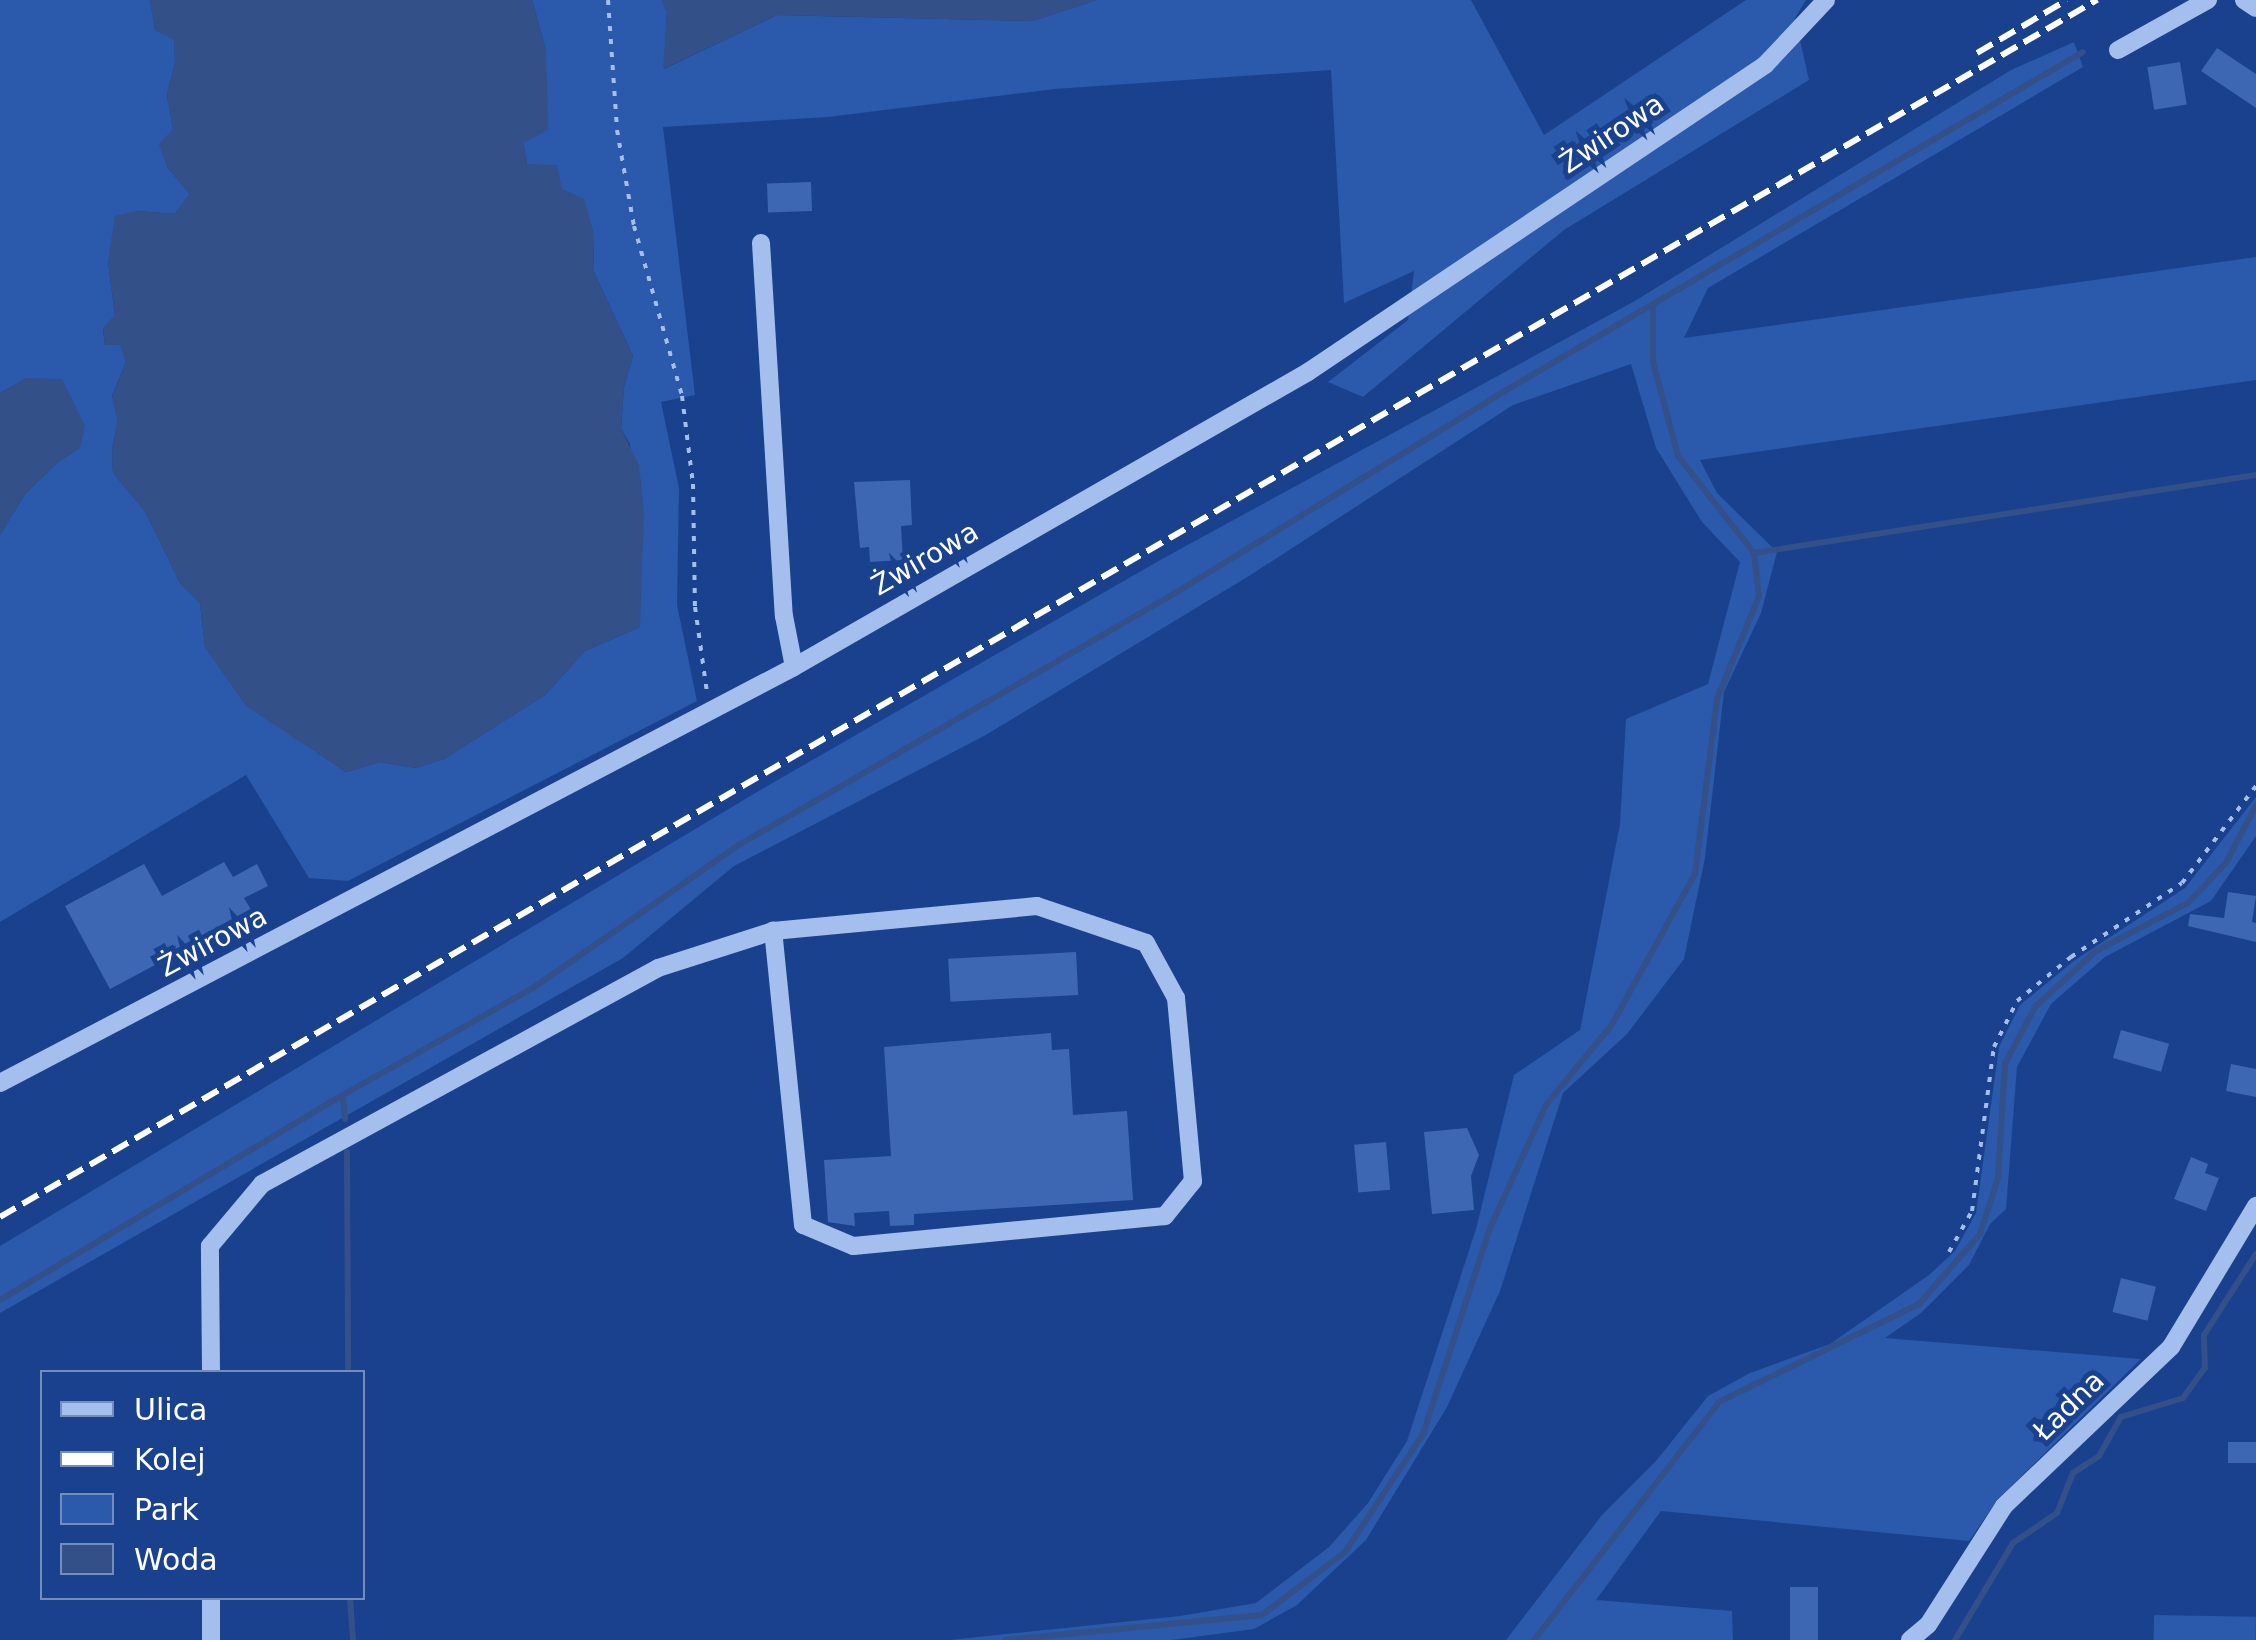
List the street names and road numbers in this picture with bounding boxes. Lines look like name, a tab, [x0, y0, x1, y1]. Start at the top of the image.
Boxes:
street label: Żwirowa	[1554, 87, 1670, 181]
street label: Żwirowa	[866, 515, 984, 603]
street label: Żwirowa	[153, 899, 273, 985]
street label: Ładna	[2027, 1364, 2111, 1448]

